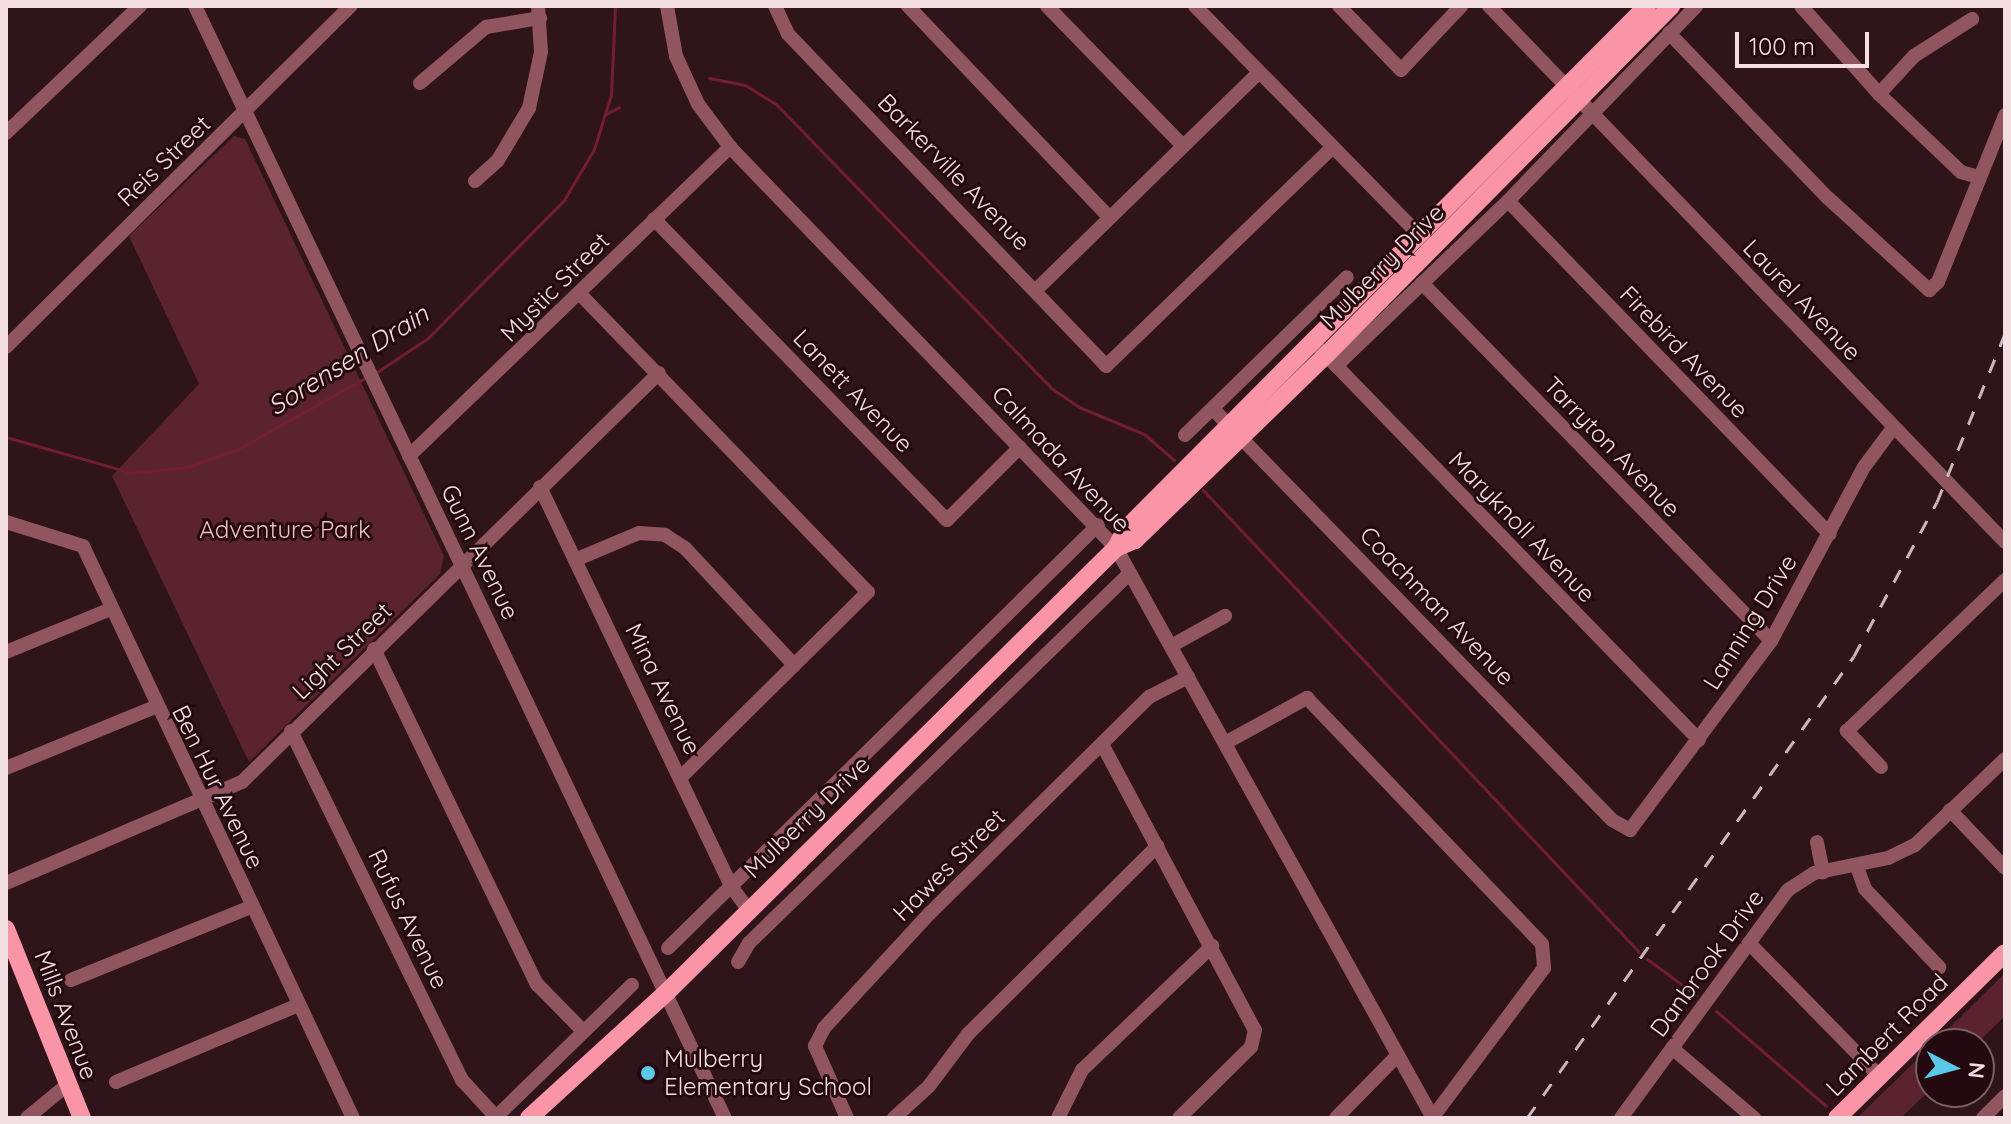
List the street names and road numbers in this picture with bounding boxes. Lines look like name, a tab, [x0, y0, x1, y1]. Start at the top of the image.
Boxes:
street label: Barkerville Avenue	[872, 88, 1036, 256]
street label: Reis Street	[112, 110, 216, 212]
street label: Mulberry Drive	[1314, 198, 1450, 334]
street label: Mystic Street	[494, 226, 616, 348]
street label: Laurel Avenue	[1737, 233, 1867, 367]
street label: Firebird Avenue	[1614, 280, 1754, 424]
street label: Lanett Avenue	[787, 324, 919, 458]
street label: Tarryton Avenue	[1538, 371, 1686, 523]
street label: Calmada Avenue	[986, 380, 1136, 538]
street label: Maryknoll Avenue	[1443, 446, 1601, 608]
street label: Gunn Avenue	[435, 480, 525, 624]
street label: Coachman Avenue	[1354, 521, 1520, 691]
street label: Lanning Drive	[1697, 549, 1803, 695]
street label: Light Street	[286, 597, 398, 705]
street label: Mina Avenue	[619, 619, 707, 759]
street label: Ben Hur Avenue	[166, 701, 270, 873]
street label: Mulberry Drive	[738, 750, 876, 884]
street label: Hawes Street	[887, 803, 1011, 927]
street label: Rufus Avenue	[362, 845, 454, 993]
street label: Danbrook Drive	[1644, 884, 1770, 1042]
street label: Mills Avenue	[28, 946, 104, 1084]
street label: Lambert Road	[1820, 968, 1954, 1102]

